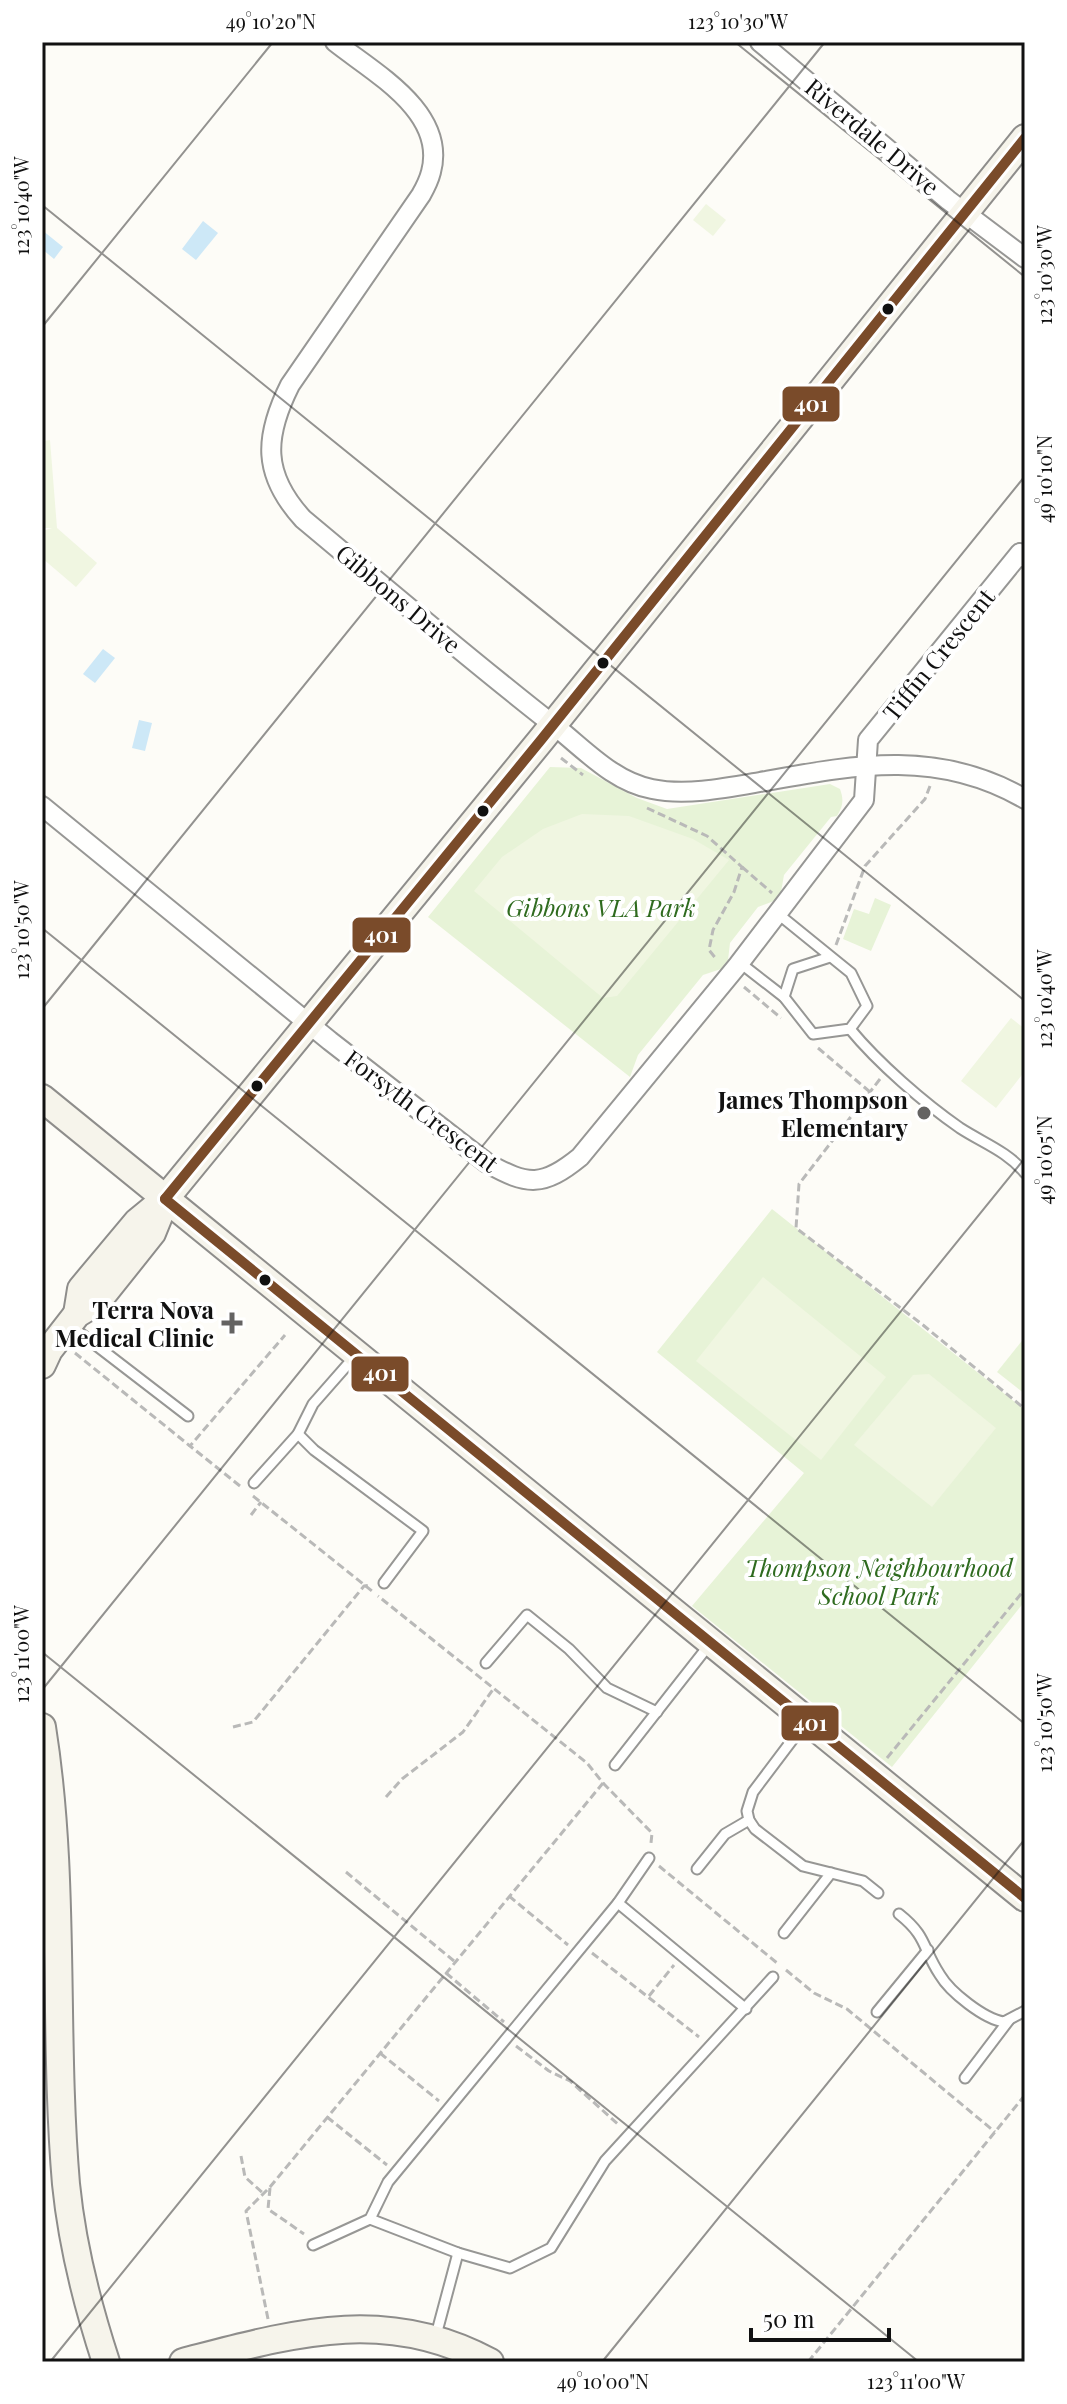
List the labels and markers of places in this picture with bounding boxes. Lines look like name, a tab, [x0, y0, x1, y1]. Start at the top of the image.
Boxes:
unlabelled marker	[880, 301, 896, 317]
unlabelled marker	[595, 655, 611, 671]
unlabelled marker	[475, 803, 491, 819]
unlabelled marker	[249, 1078, 265, 1094]
place label: James Thompson Elementary	[717, 1083, 909, 1143]
marker: James Thompson Elementary	[915, 1104, 933, 1122]
unlabelled marker	[257, 1272, 273, 1288]
place label: Terra Nova Medical Clinic	[55, 1293, 215, 1353]
marker: Terra Nova Medical Clinic	[221, 1312, 243, 1334]

